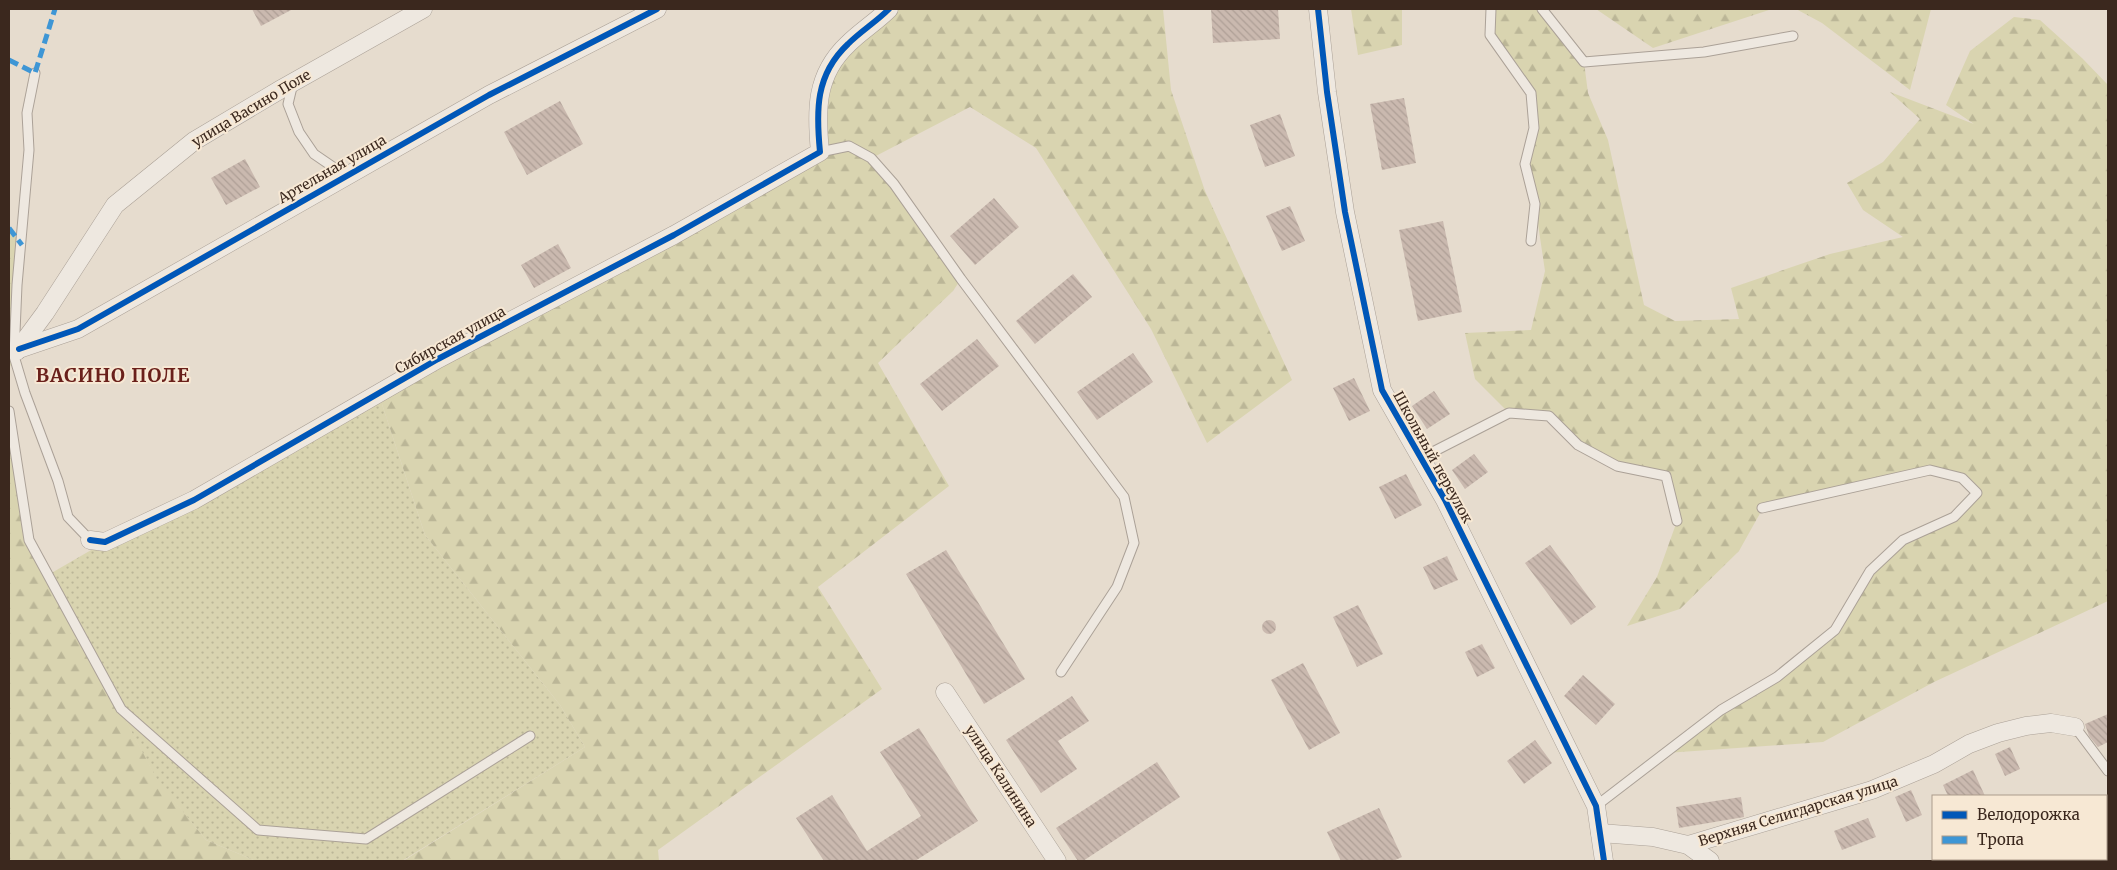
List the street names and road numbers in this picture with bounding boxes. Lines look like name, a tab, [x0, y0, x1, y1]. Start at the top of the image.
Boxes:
street label: улица Васино Поле	[188, 65, 314, 151]
street label: Артельная улица	[274, 130, 390, 208]
street label: Сибирская улица	[392, 302, 509, 378]
street label: Школьный переулок	[1389, 388, 1477, 526]
street label: улица Калинина	[961, 722, 1041, 831]
street label: Верхняя Селигдарская улица	[1696, 772, 1900, 850]

